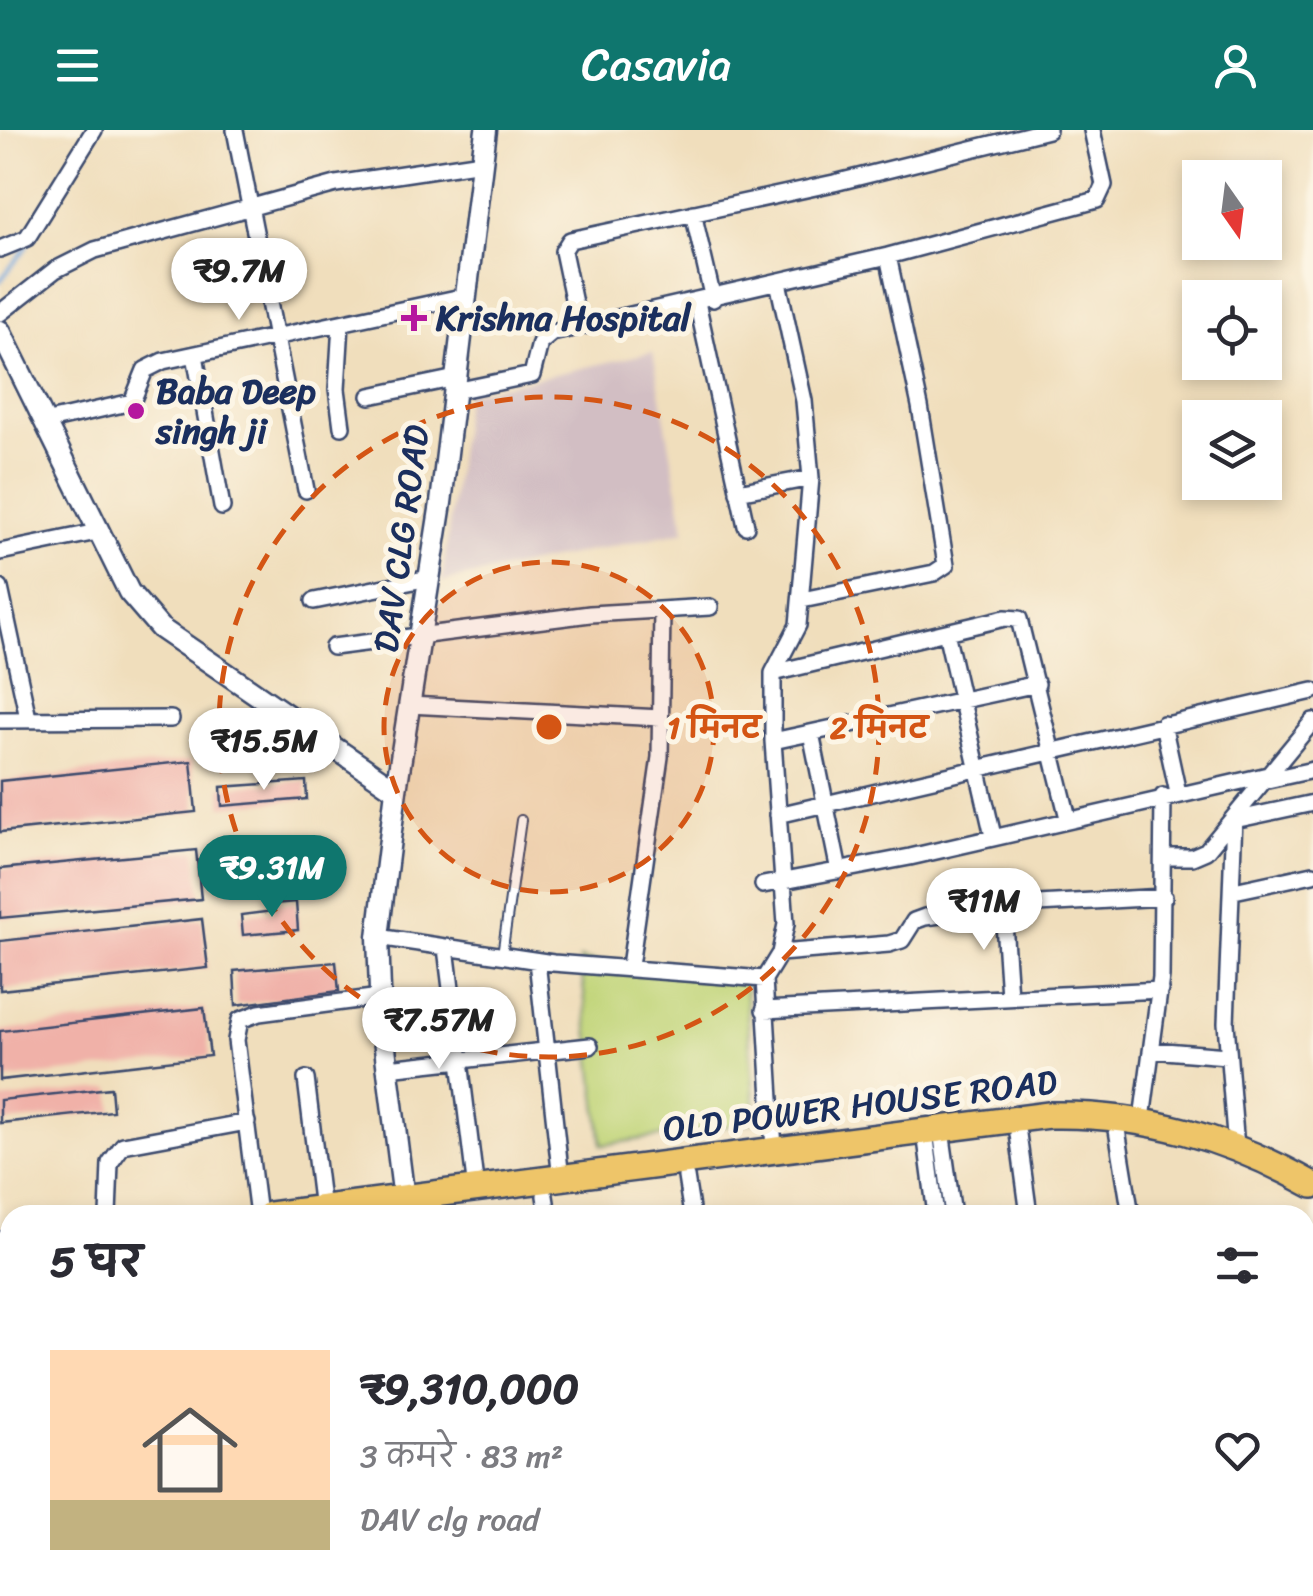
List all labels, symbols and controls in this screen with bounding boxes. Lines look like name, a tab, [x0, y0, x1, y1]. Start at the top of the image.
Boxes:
text: Casavia	[582, 25, 731, 105]
icon: menu	[50, 38, 105, 93]
icon: person	[1208, 38, 1263, 93]
north arrow	[1182, 160, 1282, 260]
map controls	[1182, 160, 1282, 500]
pin: ₹9.7M	[169, 238, 309, 323]
text: ₹9.7M	[193, 242, 285, 299]
button: locate	[1182, 280, 1282, 380]
place label: Krishna Hospital	[435, 287, 692, 349]
marker: Krishna Hospital	[401, 305, 427, 331]
place label: Baba Deep singh ji	[155, 360, 316, 462]
marker: Baba Deep singh ji	[125, 400, 147, 422]
button: layers	[1182, 400, 1282, 500]
street label: DAV CLG ROAD	[354, 421, 448, 657]
text: 1 मिनट	[667, 701, 763, 755]
text: 2 मिनट	[830, 701, 930, 755]
pin: ₹15.5M	[183, 708, 345, 793]
centre of rings	[531, 709, 567, 745]
text: ₹15.5M	[211, 712, 317, 769]
pin: ₹9.31M	[191, 835, 353, 920]
text: ₹9.31M	[220, 839, 324, 896]
pin: ₹11M	[925, 868, 1043, 953]
text: ₹11M	[948, 872, 1020, 929]
pin: ₹7.57M	[358, 987, 520, 1072]
text: ₹7.57M	[384, 991, 494, 1048]
street label: OLD POWER HOUSE ROAD	[659, 1050, 1061, 1160]
text: 5 घर	[50, 1225, 142, 1299]
icon: filters	[1210, 1238, 1265, 1293]
text: ₹9,310,000	[360, 1352, 579, 1426]
icon: home	[130, 1390, 250, 1510]
icon: heart	[1210, 1423, 1265, 1478]
text: 3 कमरे · 83 m²	[360, 1428, 563, 1485]
text: DAV clg road	[360, 1491, 539, 1548]

